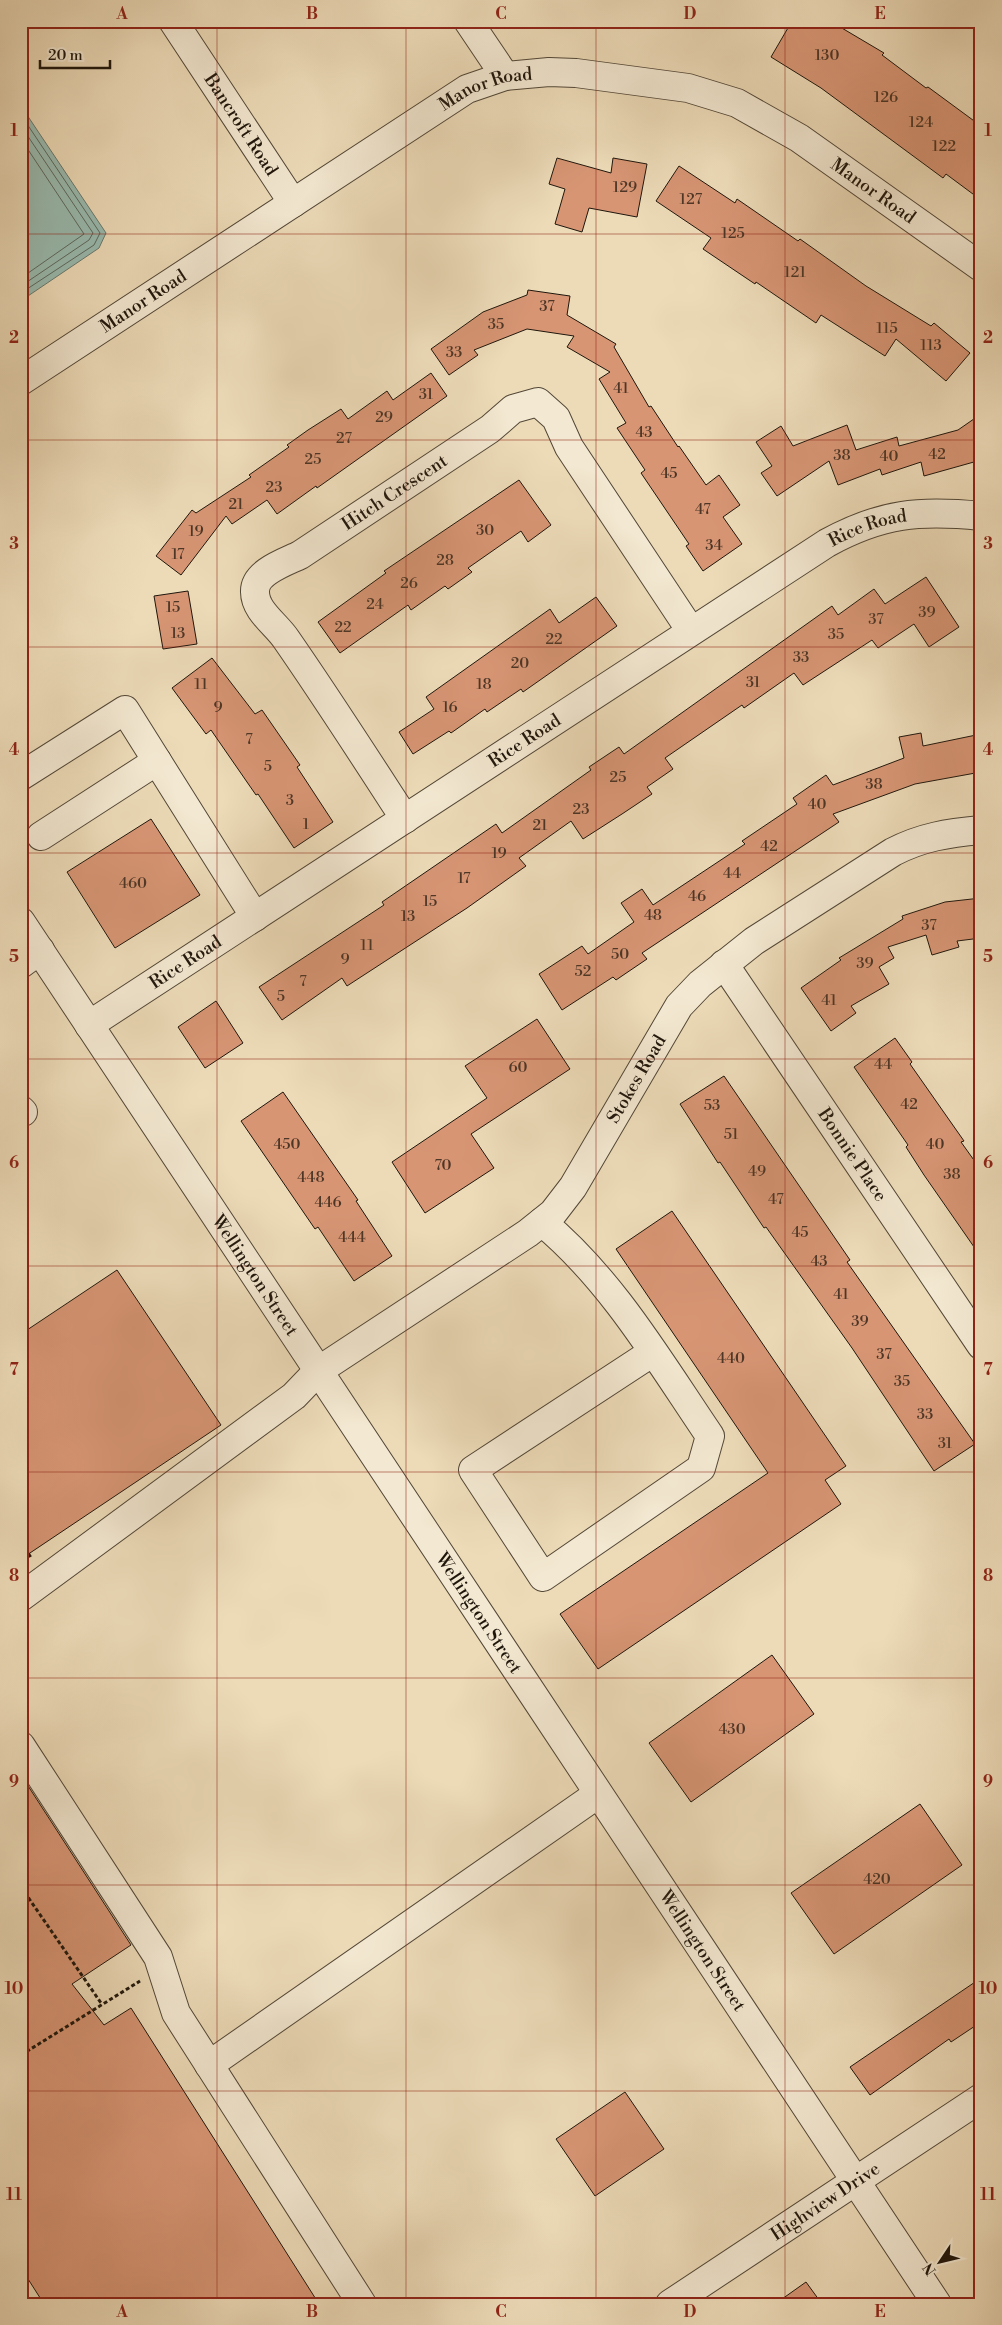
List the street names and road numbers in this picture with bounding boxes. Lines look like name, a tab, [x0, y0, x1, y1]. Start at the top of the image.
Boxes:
street label: Manor Road	[434, 63, 534, 116]
street label: Bancroft Road	[198, 68, 283, 181]
street label: Manor Road	[826, 153, 921, 230]
street label: Manor Road	[96, 264, 192, 338]
street label: Hitch Crescent	[337, 449, 452, 536]
street label: Rice Road	[824, 504, 909, 552]
street label: Rice Road	[484, 709, 566, 773]
street label: Rice Road	[145, 930, 227, 995]
street label: Stokes Road	[602, 1030, 672, 1127]
street label: Bonnie Place	[812, 1103, 892, 1206]
street label: Wellington Street	[206, 1210, 304, 1341]
street label: Wellington Street	[430, 1547, 527, 1679]
street label: Wellington Street	[653, 1885, 751, 2016]
street label: Highview Drive	[766, 2157, 884, 2246]

